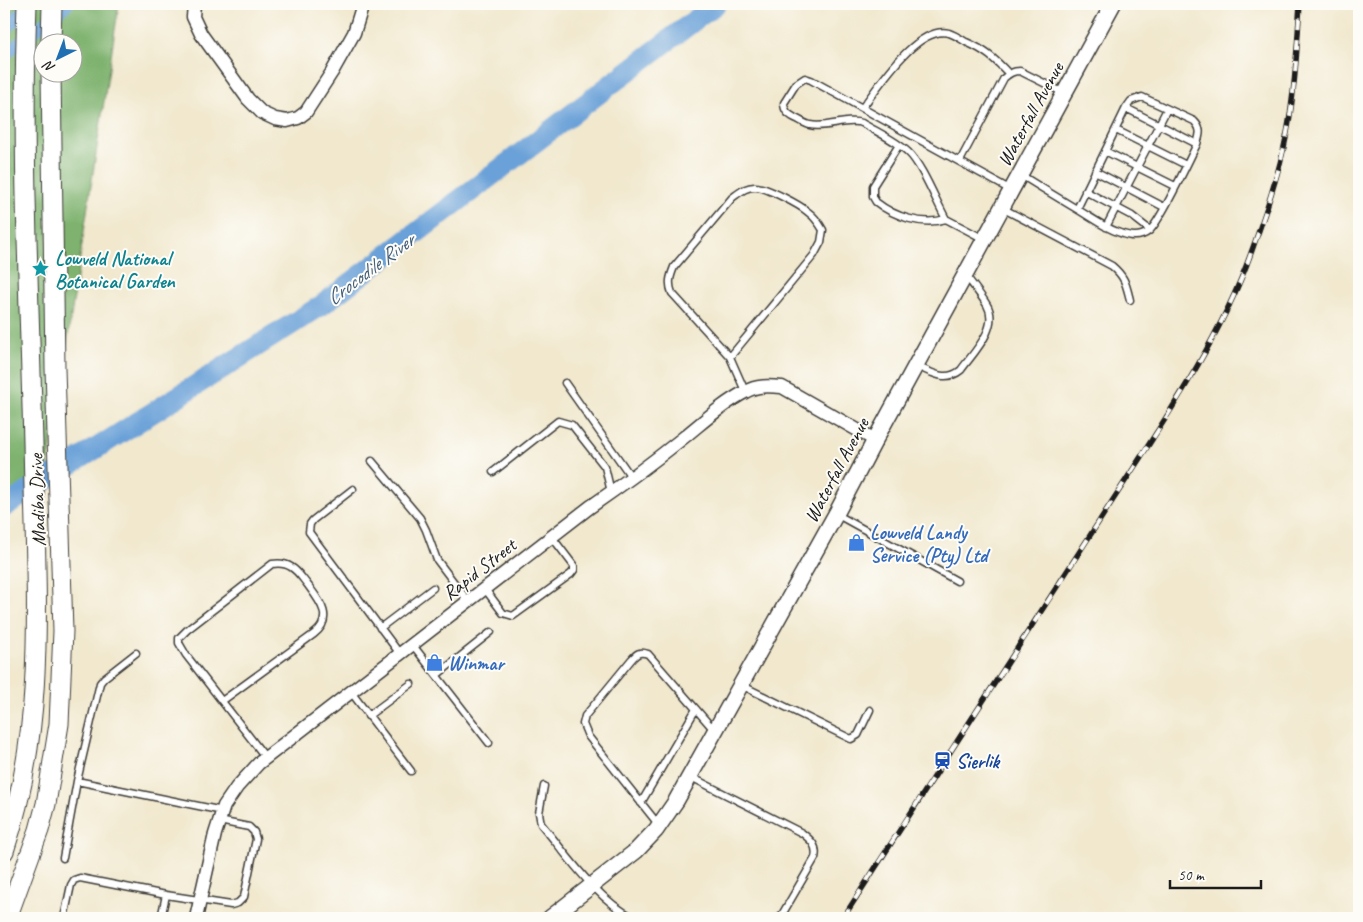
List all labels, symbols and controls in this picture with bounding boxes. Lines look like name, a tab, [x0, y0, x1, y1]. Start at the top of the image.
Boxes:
north arrow	[32, 32, 82, 82]
text: N	[39, 57, 59, 77]
street label: Waterfall Avenue	[992, 57, 1070, 171]
water label: Crocodile River	[321, 225, 422, 311]
place label: Lowveld National Botanical Garden	[55, 246, 176, 294]
place icon: Lowveld National Botanical Garden	[31, 259, 51, 279]
street label: Waterfall Avenue	[798, 412, 875, 527]
street label: Madiba Drive	[23, 452, 52, 547]
place label: Lowveld Landy Service (Pty) Ltd	[870, 520, 991, 569]
street label: Rapid Street	[438, 531, 523, 606]
shop icon: Lowveld Landy Service (Pty) Ltd	[846, 533, 866, 553]
place label: Winmar	[448, 651, 507, 676]
shop icon: Winmar	[424, 653, 444, 673]
place label: Sierlik	[956, 749, 1001, 774]
station icon: Sierlik	[932, 751, 952, 771]
scale bar	[1170, 857, 1262, 889]
text: 50 m	[1178, 866, 1205, 885]

